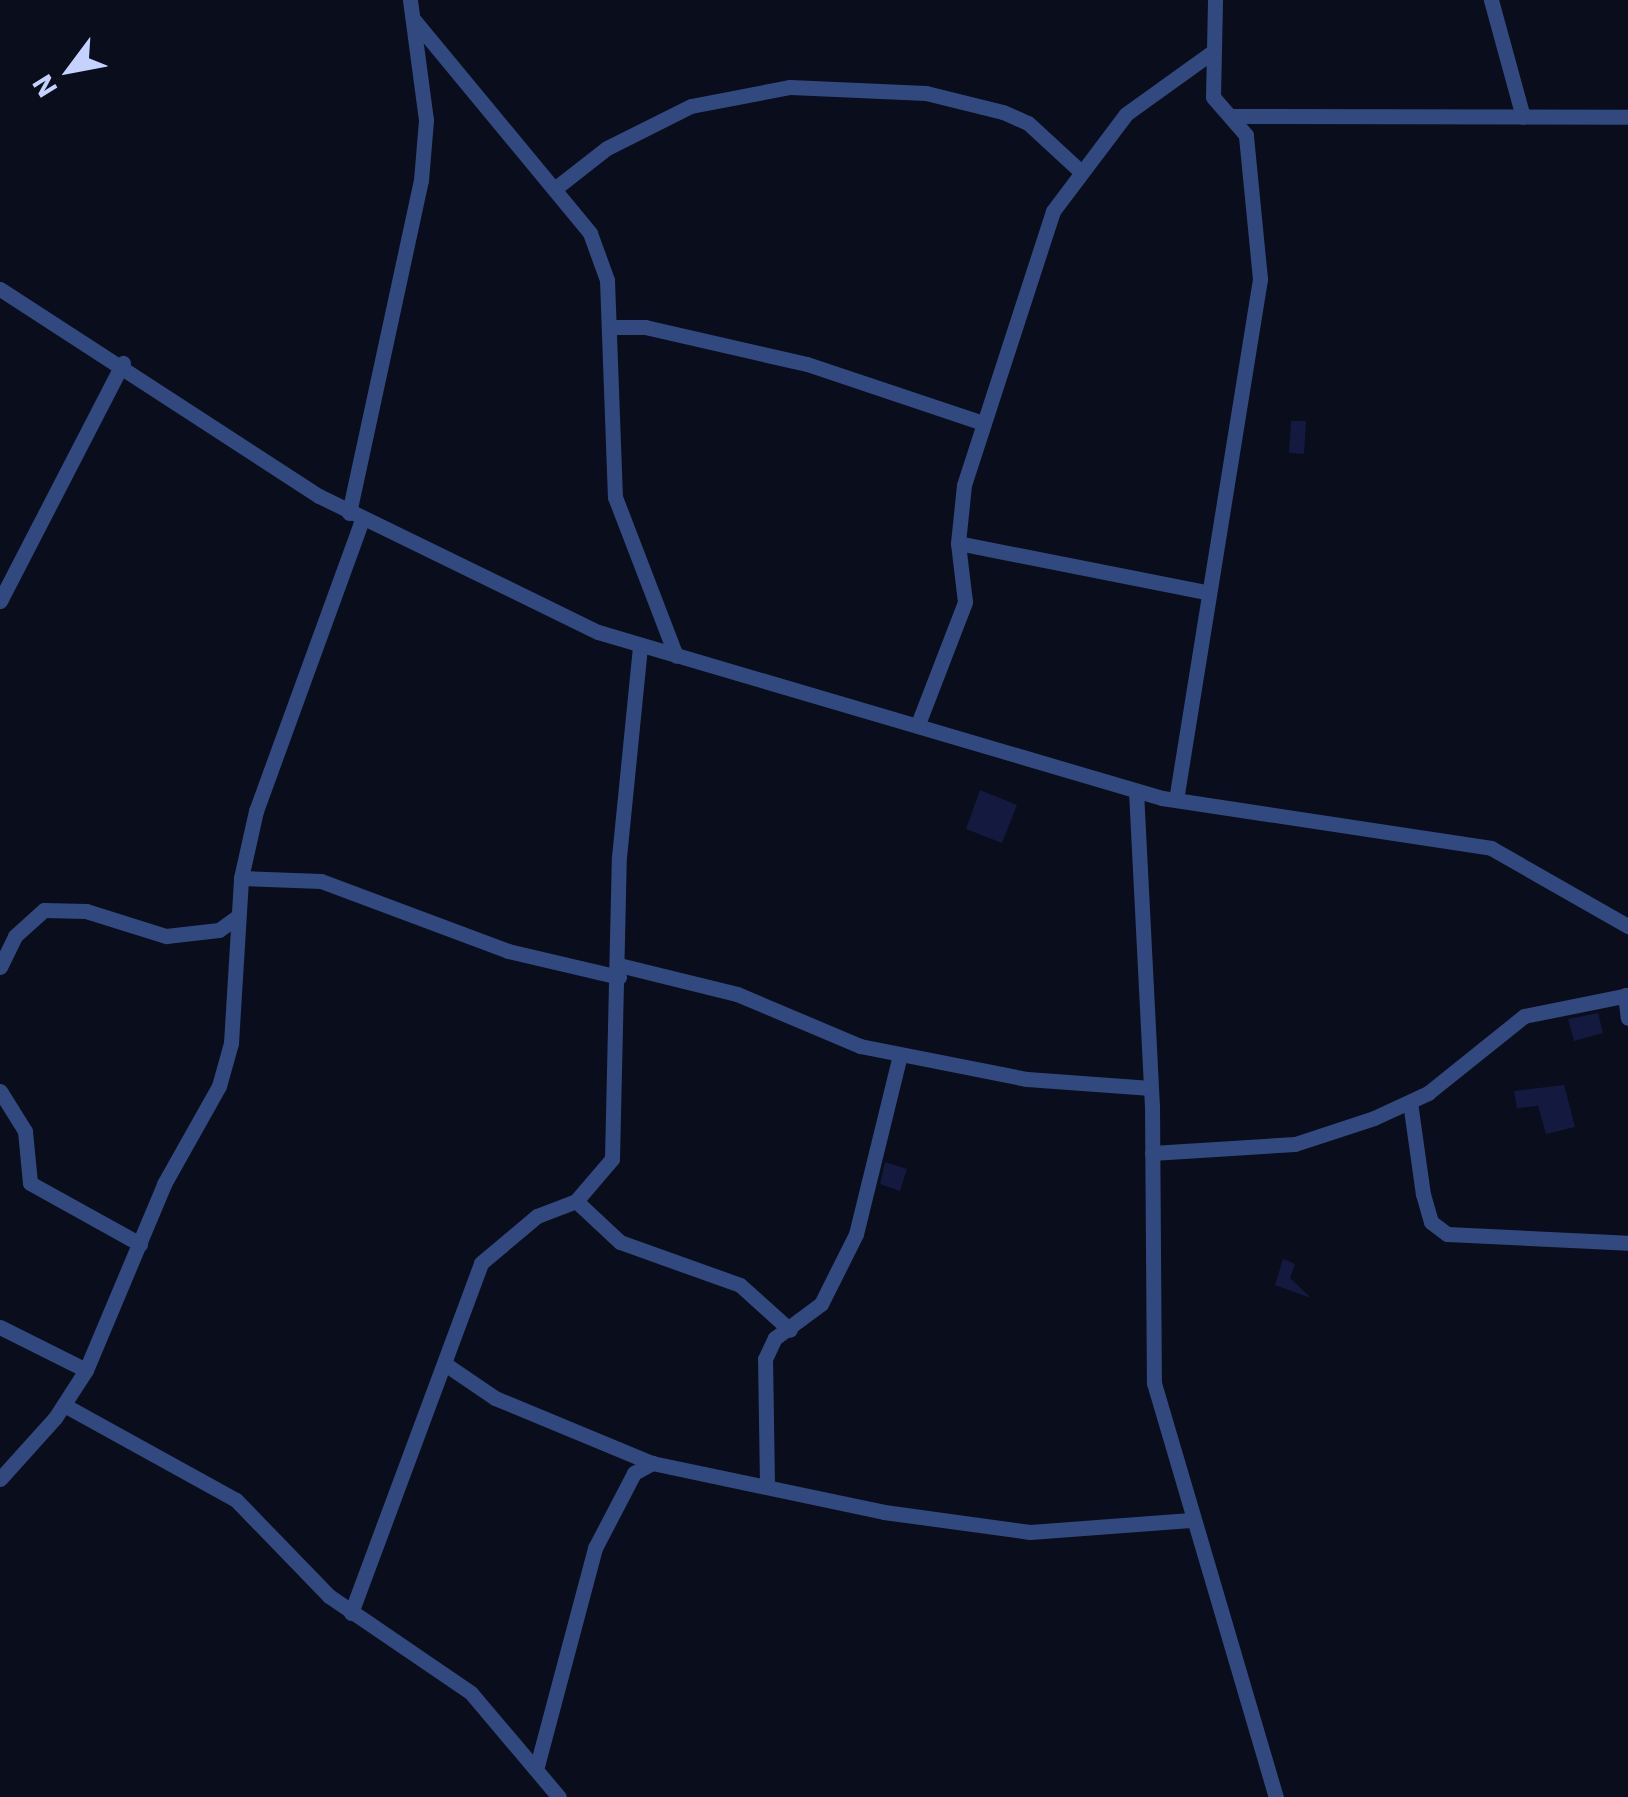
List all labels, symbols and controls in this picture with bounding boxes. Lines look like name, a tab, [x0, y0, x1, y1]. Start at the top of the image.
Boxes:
north arrow	[20, 20, 120, 120]
text: N	[23, 68, 65, 105]

